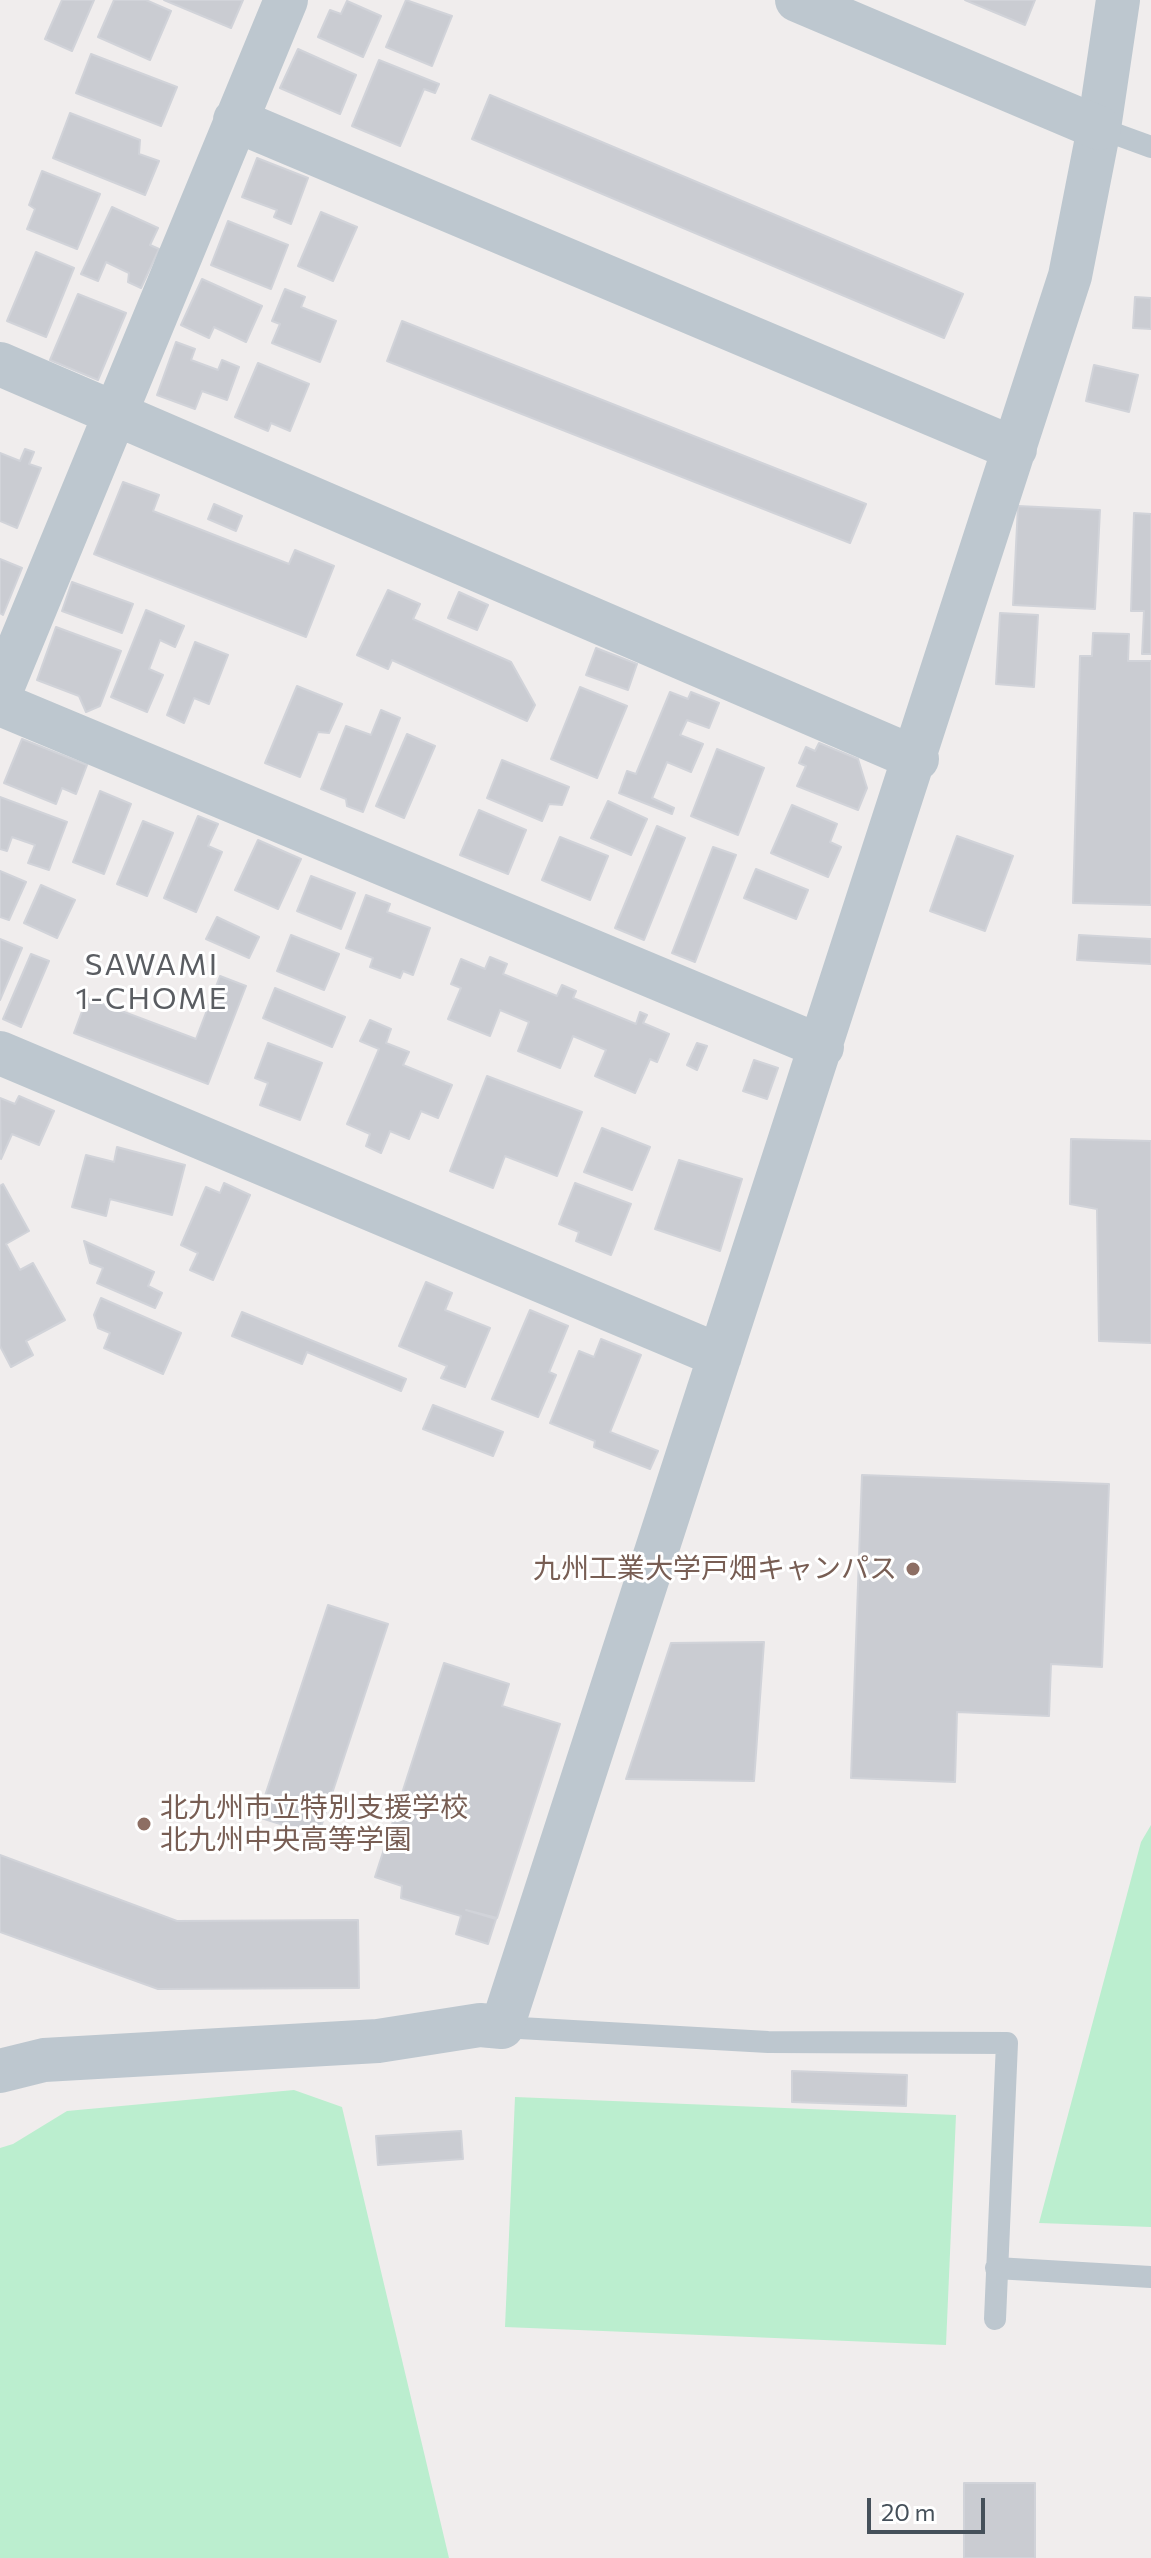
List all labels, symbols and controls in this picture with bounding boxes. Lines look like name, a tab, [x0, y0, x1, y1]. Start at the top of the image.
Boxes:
district label: SAWAMI 1-CHOME	[75, 947, 229, 1018]
place label: 九州工業大学戸畑キャンパス	[533, 1552, 897, 1586]
marker: 九州工業大学戸畑キャンパス	[904, 1560, 922, 1578]
place label: 北九州市立特別支援学校 北九州中央高等学園	[160, 1791, 468, 1857]
marker: 北九州市立特別支援学校 北九州中央高等学園	[135, 1815, 153, 1833]
scale bar	[871, 2482, 989, 2532]
text: 20 m	[881, 2497, 935, 2526]

